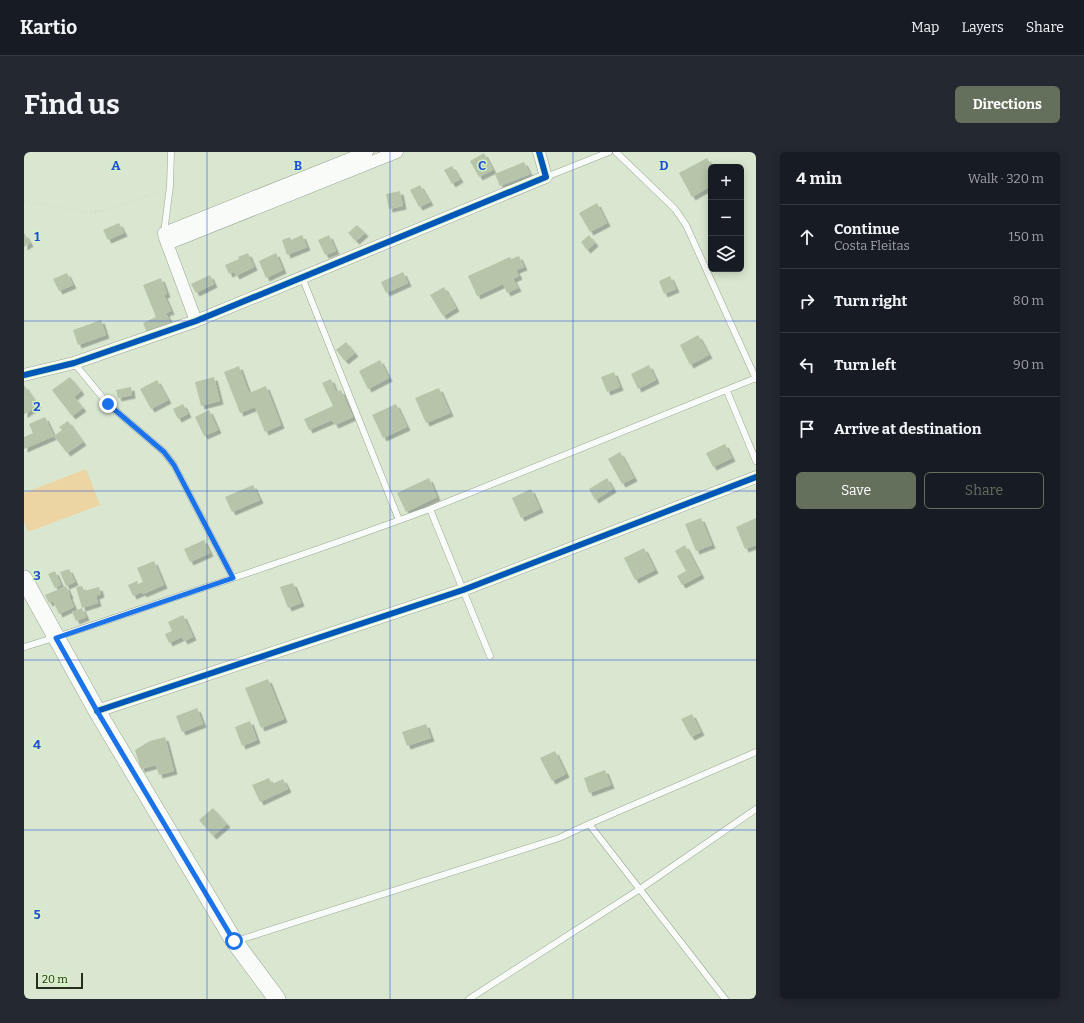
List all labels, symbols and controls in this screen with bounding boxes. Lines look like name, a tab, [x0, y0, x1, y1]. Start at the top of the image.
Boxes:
text: Kartio	[20, 16, 77, 39]
text: Map	[911, 19, 939, 36]
text: Layers	[961, 19, 1004, 36]
text: Share	[1026, 19, 1064, 36]
button: Directions	[955, 86, 1060, 123]
text: Find us	[24, 88, 120, 121]
text: A	[111, 158, 121, 173]
text: B	[294, 158, 302, 173]
text: C	[478, 158, 486, 173]
text: D	[659, 158, 669, 173]
map controls	[708, 164, 744, 272]
button: +	[708, 164, 744, 200]
text: 4 min	[796, 168, 842, 189]
text: Walk · 320 m	[968, 171, 1044, 186]
button: −	[708, 200, 744, 236]
text: Continue	[834, 220, 900, 238]
icon: ahead	[796, 226, 818, 248]
text: 1	[34, 229, 40, 244]
text: 150 m	[1008, 229, 1044, 244]
button: layers	[708, 236, 744, 272]
text: Costa Fleitas	[834, 238, 910, 253]
icon: right	[796, 290, 818, 312]
text: Turn right	[834, 292, 907, 310]
text: 80 m	[1013, 293, 1044, 308]
icon: left	[796, 354, 818, 376]
text: Turn left	[834, 356, 896, 374]
text: 90 m	[1013, 357, 1044, 372]
route end	[99, 395, 117, 413]
text: 2	[33, 399, 41, 414]
icon: arrive	[796, 418, 818, 440]
text: Arrive at destination	[834, 420, 981, 438]
button: Save	[796, 472, 916, 509]
button: Share	[924, 472, 1044, 509]
text: 3	[33, 568, 41, 583]
text: 4	[33, 737, 41, 752]
text: 5	[33, 907, 41, 922]
route start	[225, 932, 243, 950]
scale bar	[36, 971, 83, 990]
text: 20 m	[42, 973, 68, 986]

